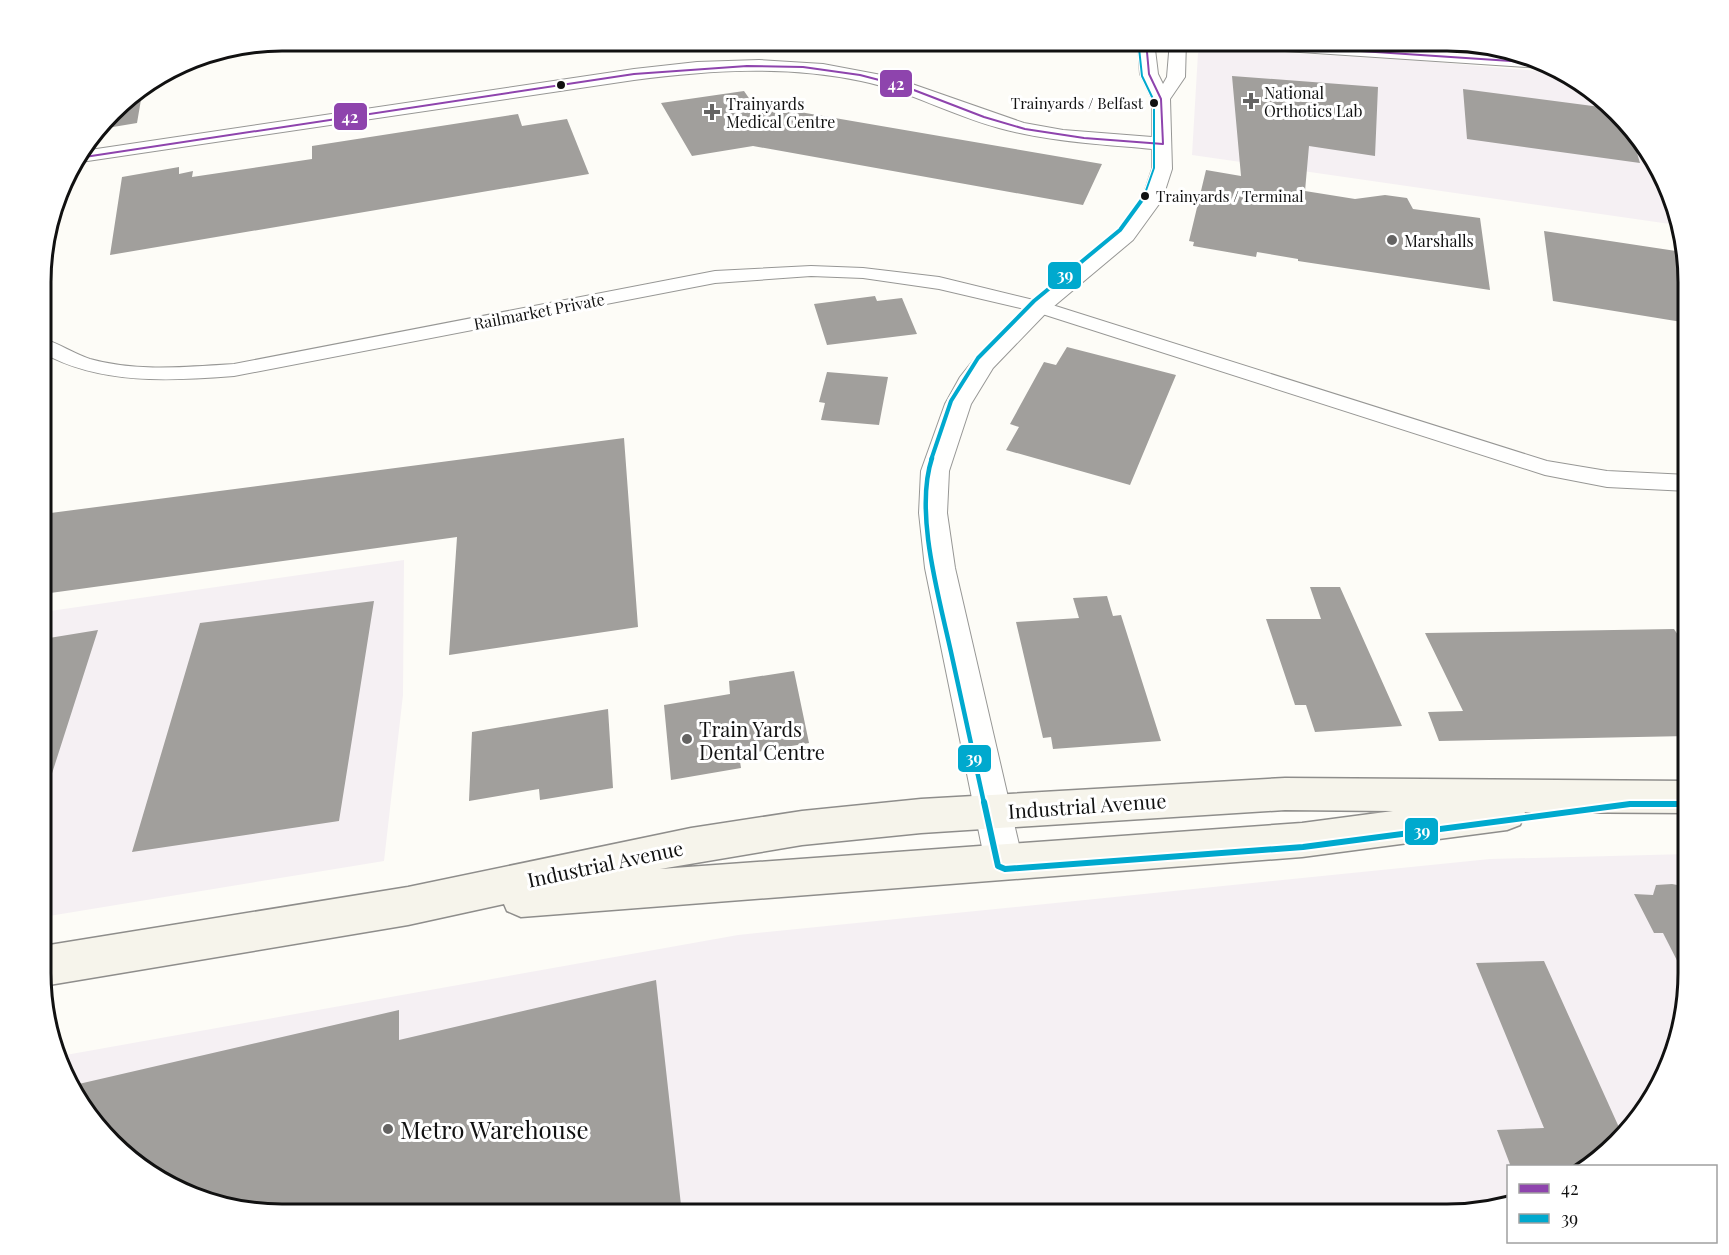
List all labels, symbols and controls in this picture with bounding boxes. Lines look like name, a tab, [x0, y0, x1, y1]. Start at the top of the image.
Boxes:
line badge: 42	[879, 69, 913, 98]
text: 42	[888, 73, 904, 94]
unlabelled marker	[555, 79, 567, 91]
place label: National Orthotics Lab	[1264, 82, 1362, 121]
marker: National Orthotics Lab	[1242, 92, 1260, 110]
place label: Trainyards Medical Centre	[726, 93, 835, 132]
place label: Trainyards / Belfast	[1011, 93, 1144, 113]
marker: Trainyards / Belfast	[1148, 97, 1160, 109]
line badge: 42	[333, 102, 368, 131]
marker: Trainyards Medical Centre	[703, 103, 721, 121]
text: 42	[342, 106, 358, 127]
place label: Trainyards / Terminal	[1156, 186, 1303, 206]
marker: Trainyards / Terminal	[1139, 190, 1151, 202]
place label: Marshalls	[1404, 230, 1474, 251]
marker: Marshalls	[1385, 233, 1399, 247]
line badge: 39	[1047, 261, 1082, 290]
text: 39	[1057, 264, 1073, 285]
street label: Railmarket Private	[472, 288, 606, 334]
place label: Train Yards Dental Centre	[699, 715, 825, 765]
marker: Train Yards Dental Centre	[680, 732, 694, 746]
line badge: 39	[957, 744, 992, 773]
text: 39	[966, 747, 982, 768]
street label: Industrial Avenue	[1007, 786, 1167, 824]
line badge: 39	[1404, 817, 1439, 846]
text: 39	[1414, 820, 1430, 841]
street label: Industrial Avenue	[525, 833, 685, 893]
place label: Metro Warehouse	[400, 1113, 589, 1145]
marker: Metro Warehouse	[381, 1122, 395, 1136]
legend	[1507, 1165, 1717, 1243]
text: 42	[1561, 1176, 1579, 1200]
text: 39	[1561, 1206, 1578, 1230]

